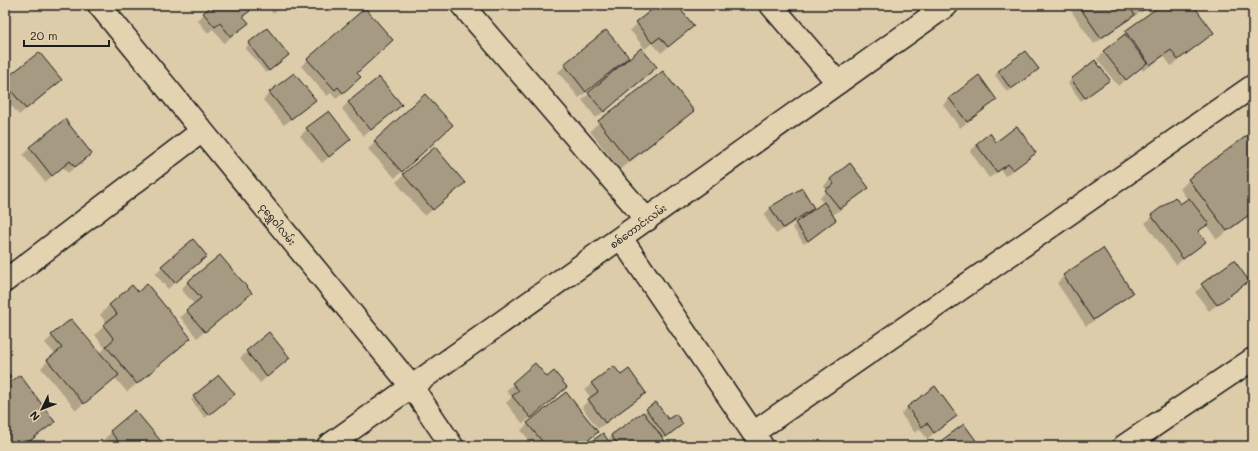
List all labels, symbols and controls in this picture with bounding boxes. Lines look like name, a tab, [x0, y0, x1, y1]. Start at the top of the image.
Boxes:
scale bar	[24, 22, 109, 48]
text: 20 m	[30, 27, 58, 43]
street label: ငုရွှေဝါလမ်း	[255, 200, 299, 249]
street label: စစ်တောင်းလမ်း	[607, 201, 669, 251]
north arrow	[22, 389, 62, 429]
text: N	[26, 408, 43, 424]

